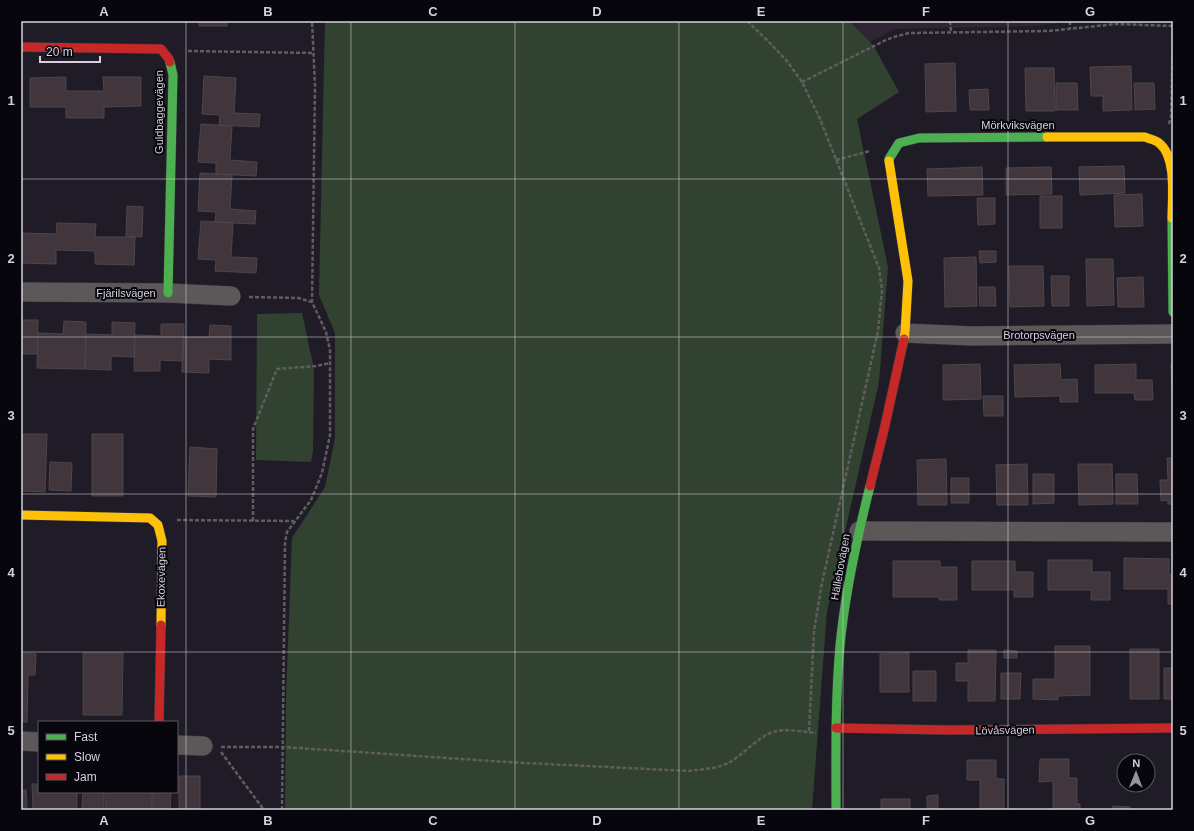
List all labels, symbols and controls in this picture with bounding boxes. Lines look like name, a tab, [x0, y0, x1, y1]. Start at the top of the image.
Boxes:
text: A	[99, 4, 109, 19]
text: B	[263, 4, 273, 19]
text: C	[428, 4, 438, 19]
text: D	[592, 4, 602, 19]
text: E	[757, 4, 766, 19]
text: F	[922, 4, 930, 19]
text: G	[1085, 4, 1095, 19]
scale bar	[40, 38, 100, 64]
text: 20 m	[46, 45, 73, 59]
street label: Guldbaggevägen	[153, 70, 165, 154]
text: 1	[7, 93, 15, 108]
text: 1	[1179, 93, 1187, 108]
street label: Mörkviksvägen	[981, 119, 1055, 131]
text: 2	[7, 251, 15, 266]
text: 2	[1179, 251, 1187, 266]
street label: Fjärilsvägen	[96, 287, 156, 299]
street label: Brotorpsvägen	[1003, 329, 1075, 341]
text: 3	[7, 408, 15, 423]
text: 3	[1179, 408, 1187, 423]
street label: Hällebovägen	[828, 533, 852, 601]
street label: Ekoxevägen	[154, 547, 168, 607]
text: 4	[7, 565, 15, 580]
text: 4	[1179, 565, 1187, 580]
legend	[38, 721, 178, 793]
text: 5	[7, 723, 15, 738]
street label: Lövåsvägen	[975, 723, 1035, 737]
text: 5	[1179, 723, 1187, 738]
text: Fast	[74, 730, 98, 744]
text: Slow	[74, 750, 100, 764]
north arrow	[1116, 753, 1156, 793]
text: N	[1132, 757, 1140, 769]
text: Jam	[74, 770, 97, 784]
text: A	[99, 813, 109, 828]
text: B	[263, 813, 273, 828]
text: C	[428, 813, 438, 828]
text: D	[592, 813, 602, 828]
text: E	[757, 813, 766, 828]
text: F	[922, 813, 930, 828]
text: G	[1085, 813, 1095, 828]

